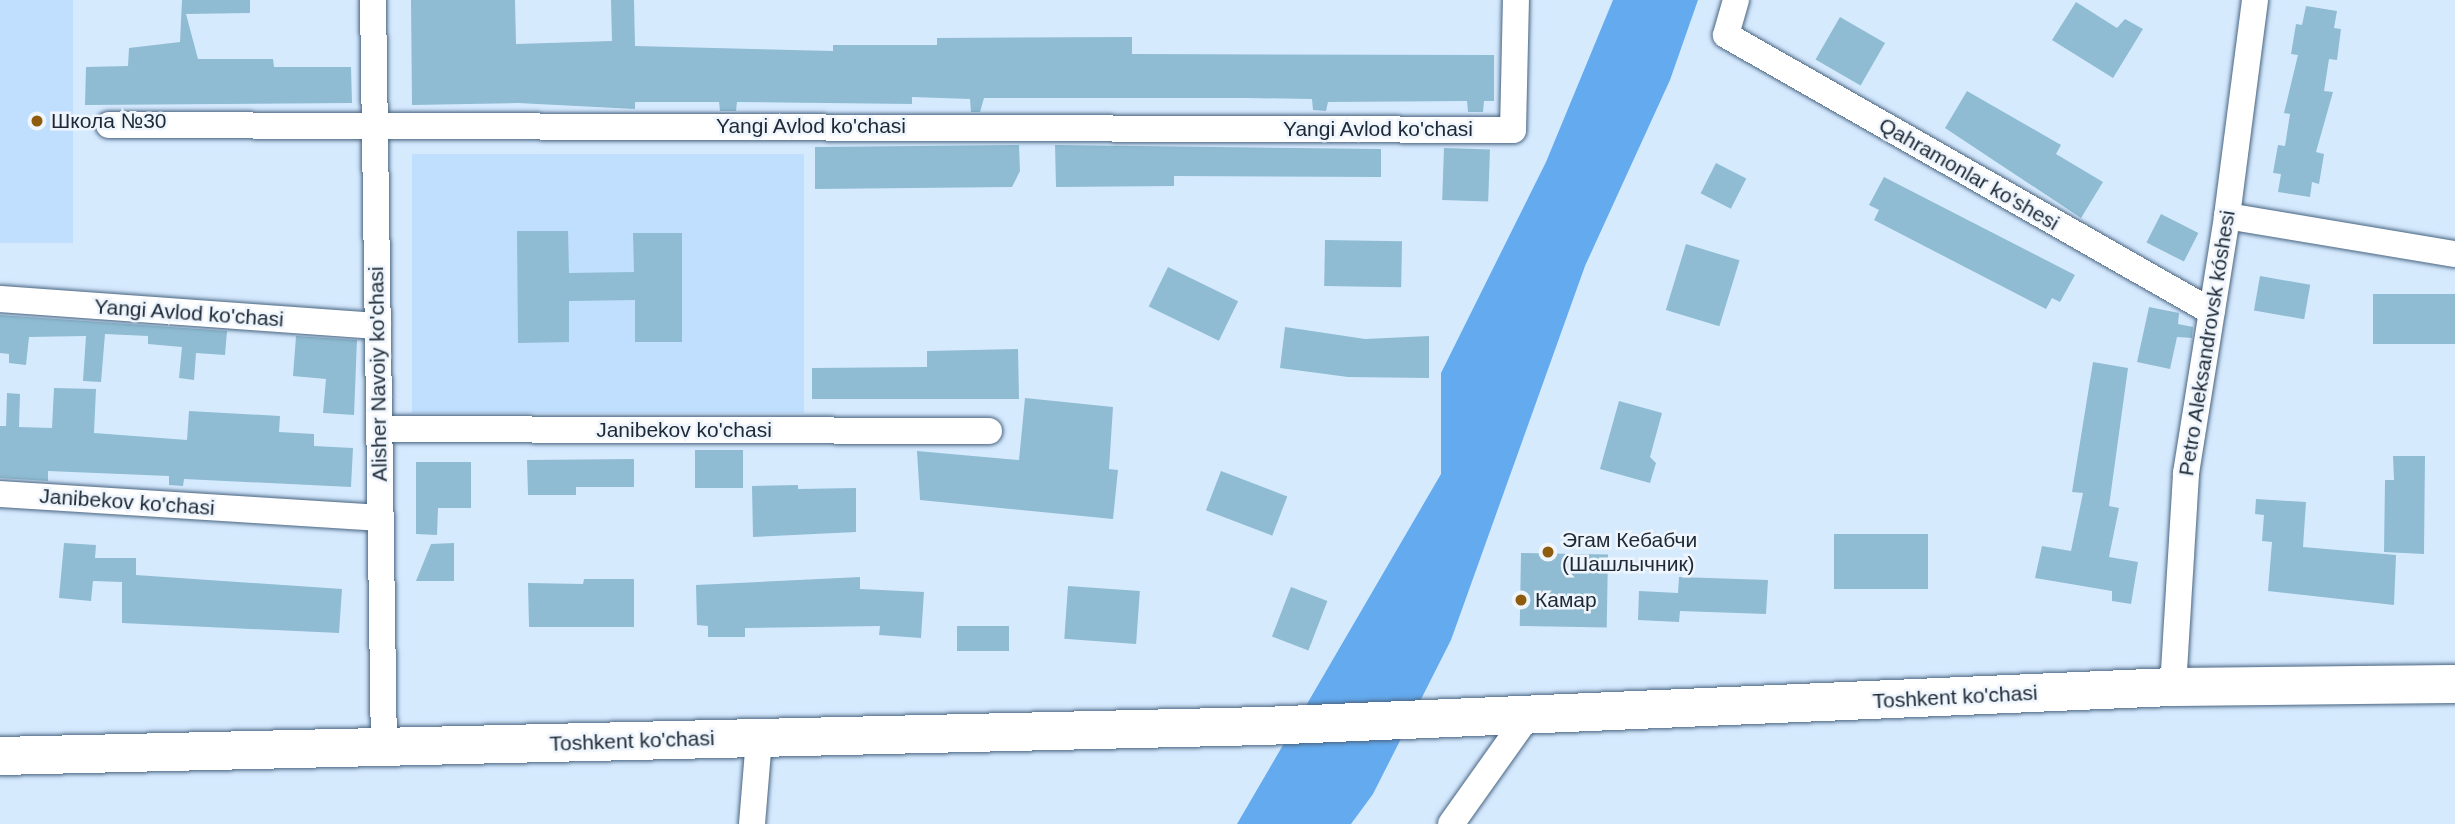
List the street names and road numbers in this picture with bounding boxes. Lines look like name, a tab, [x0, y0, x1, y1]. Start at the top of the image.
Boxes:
street label: Qahramonlar ko'shesi	[1875, 112, 2063, 236]
street label: Yangi Avlod ko'chasi	[715, 113, 907, 139]
street label: Yangi Avlod ko'chasi	[1282, 116, 1474, 142]
street label: Petro Aleksandrovsk kóshesi	[2173, 208, 2241, 478]
street label: Alisher Navoiy ko'chasi	[364, 266, 392, 482]
street label: Yangi Avlod ko'chasi	[93, 294, 285, 332]
street label: Janibekov ko'chasi	[596, 417, 772, 443]
street label: Janibekov ko'chasi	[39, 483, 215, 521]
street label: Toshkent ko'chasi	[1872, 680, 2038, 714]
street label: Toshkent ko'chasi	[549, 726, 715, 756]

